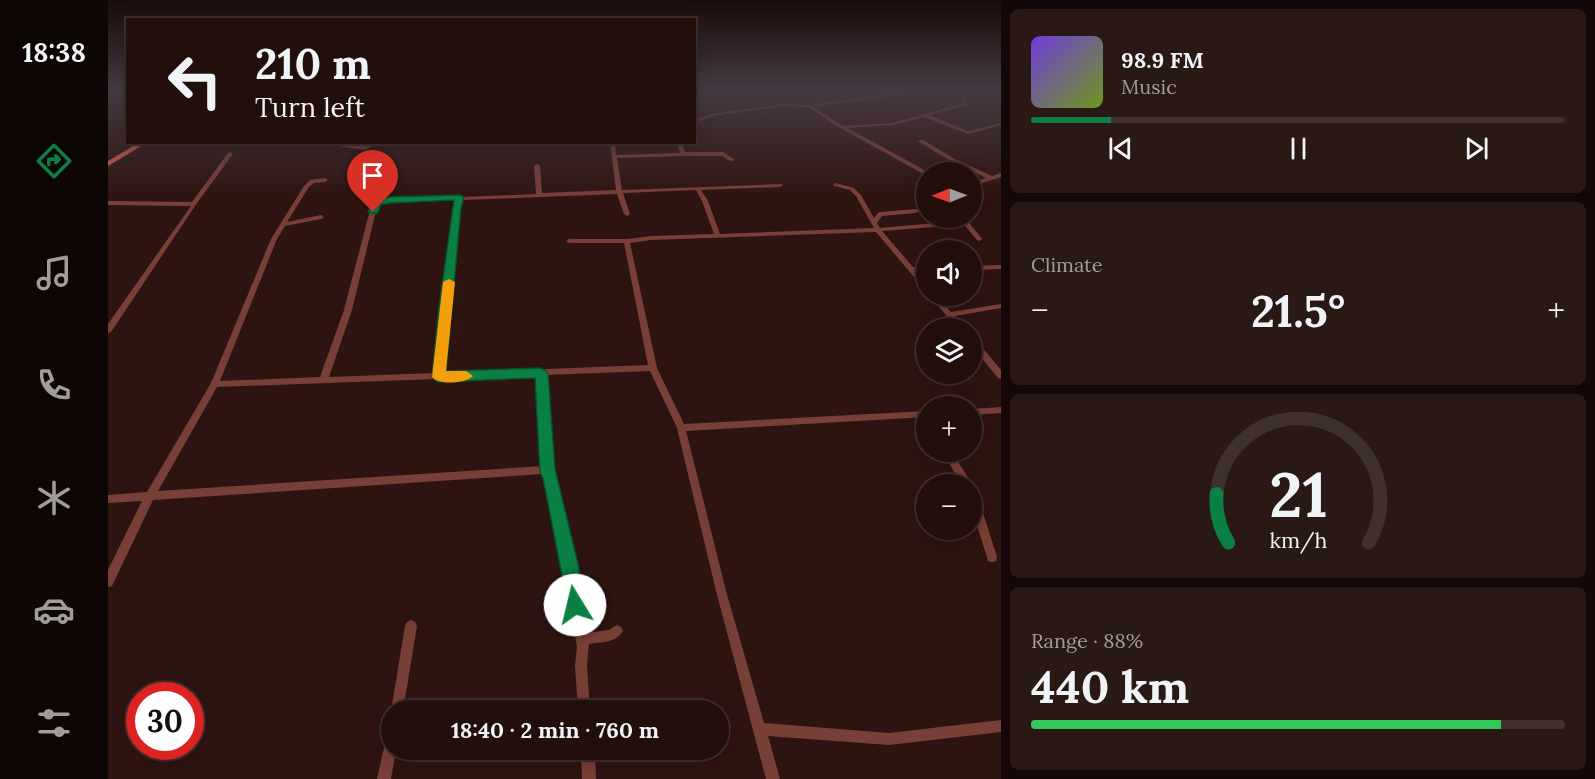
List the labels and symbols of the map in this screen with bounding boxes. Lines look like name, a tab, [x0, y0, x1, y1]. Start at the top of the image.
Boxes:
pin	[347, 150, 398, 212]
north arrow	[916, 162, 982, 228]
position arrow	[543, 573, 607, 637]
speed limit sign: 30	[126, 682, 204, 760]

